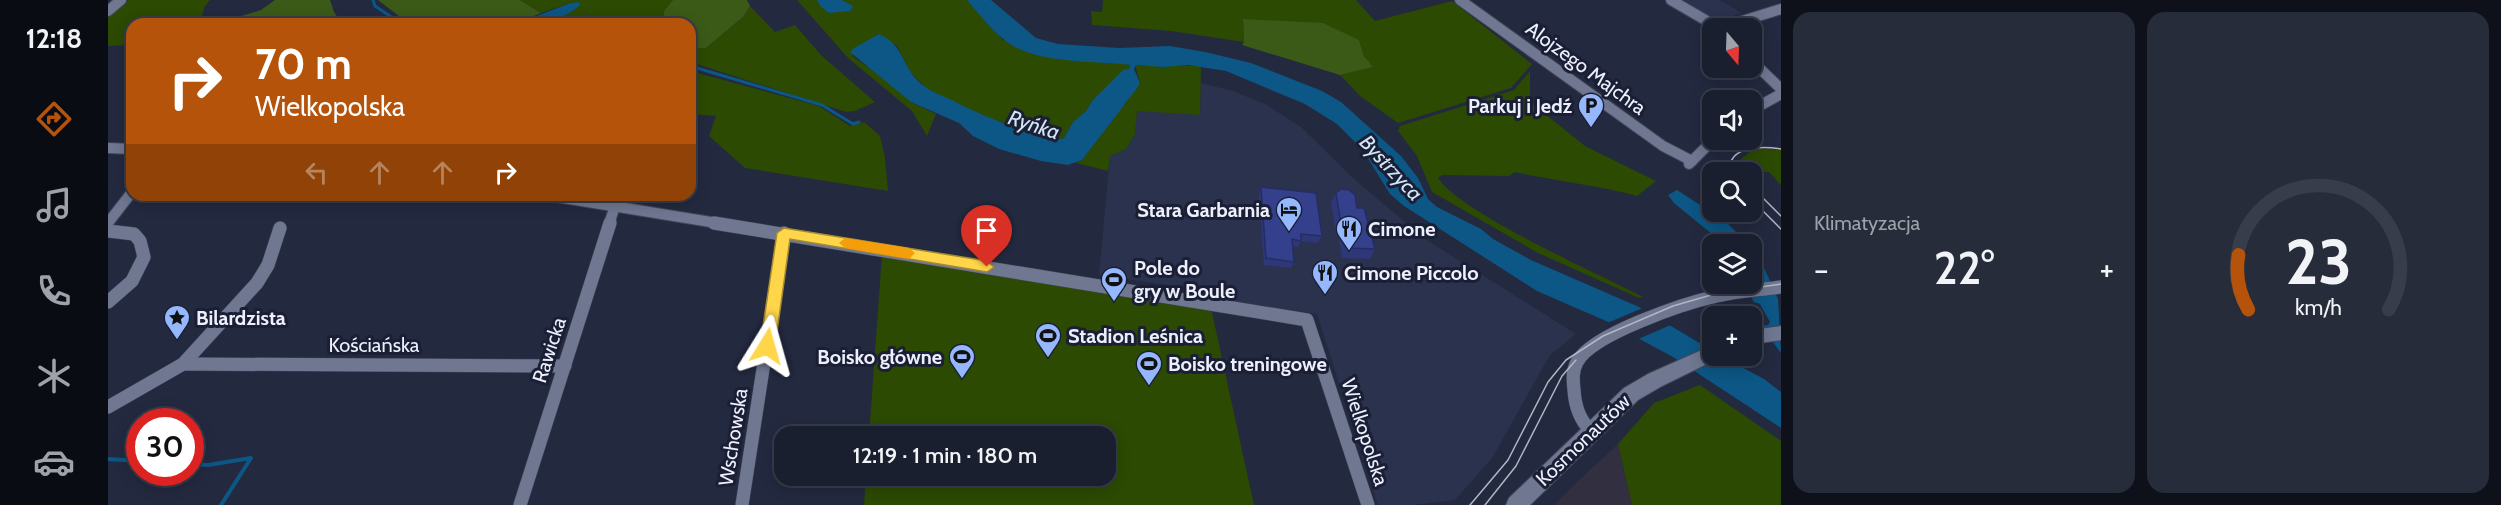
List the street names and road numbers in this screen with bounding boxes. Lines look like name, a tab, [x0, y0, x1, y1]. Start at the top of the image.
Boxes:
street label: Alojzego Majchra	[1521, 16, 1651, 120]
street label: Rawicka	[527, 314, 571, 386]
street label: Kościańska	[329, 333, 420, 357]
street label: Wielkopolska	[1336, 375, 1394, 489]
street label: Wschowska	[713, 386, 753, 488]
street label: Kosmonautów	[1531, 389, 1635, 491]

